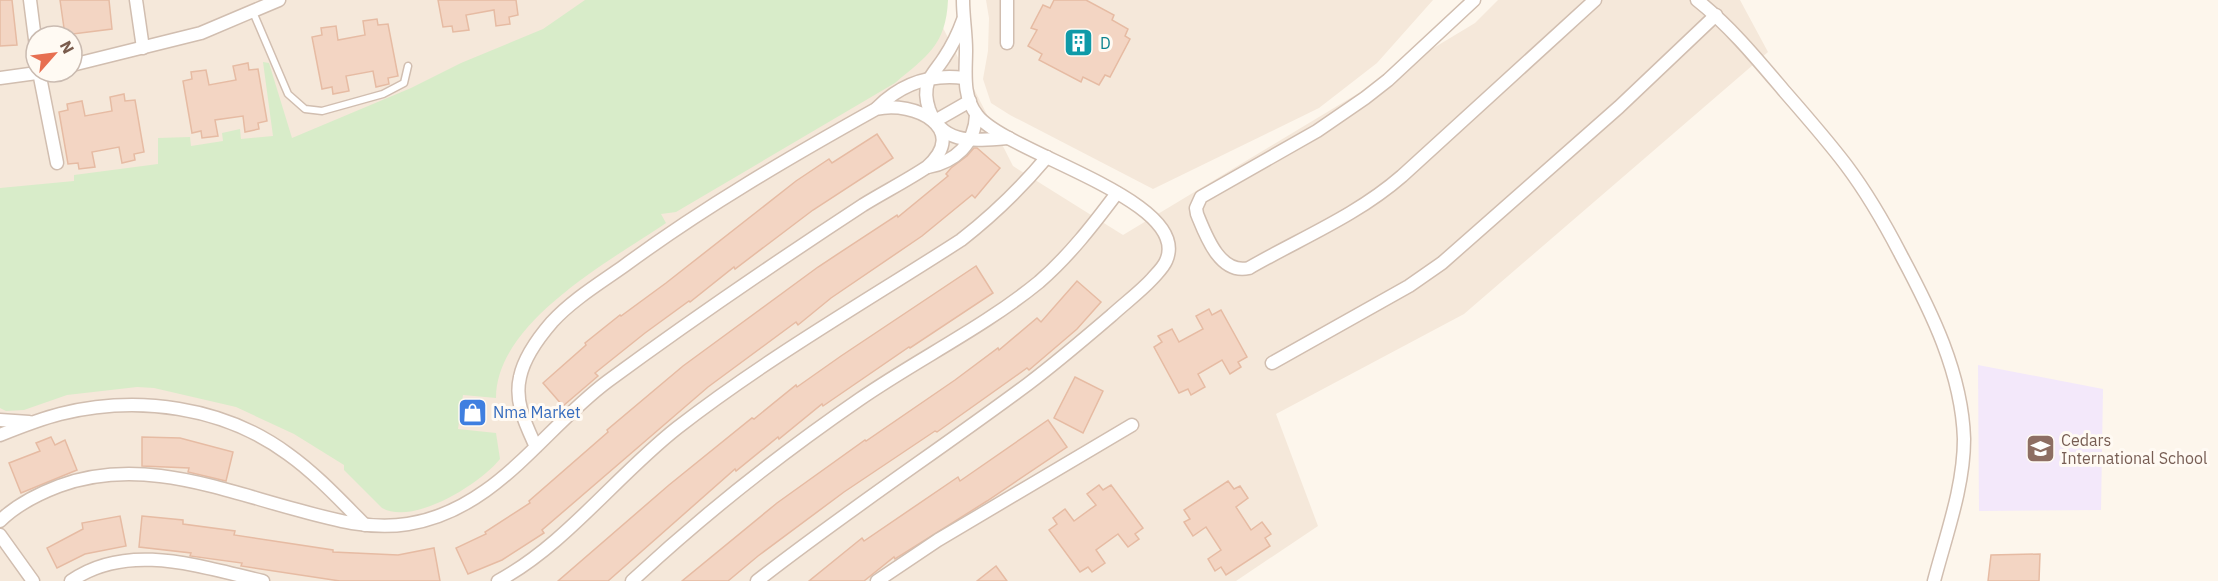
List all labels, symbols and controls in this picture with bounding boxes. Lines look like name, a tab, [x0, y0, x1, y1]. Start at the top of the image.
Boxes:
north arrow	[24, 24, 84, 84]
building icon: D	[1063, 27, 1095, 59]
place label: D	[1100, 33, 1111, 53]
text: N	[56, 37, 79, 57]
shop icon: Nma Market	[456, 396, 488, 428]
place label: Nma Market	[493, 402, 581, 422]
place label: Cedars International School	[2061, 430, 2207, 468]
school or university icon: Cedars International School	[2024, 433, 2056, 465]

